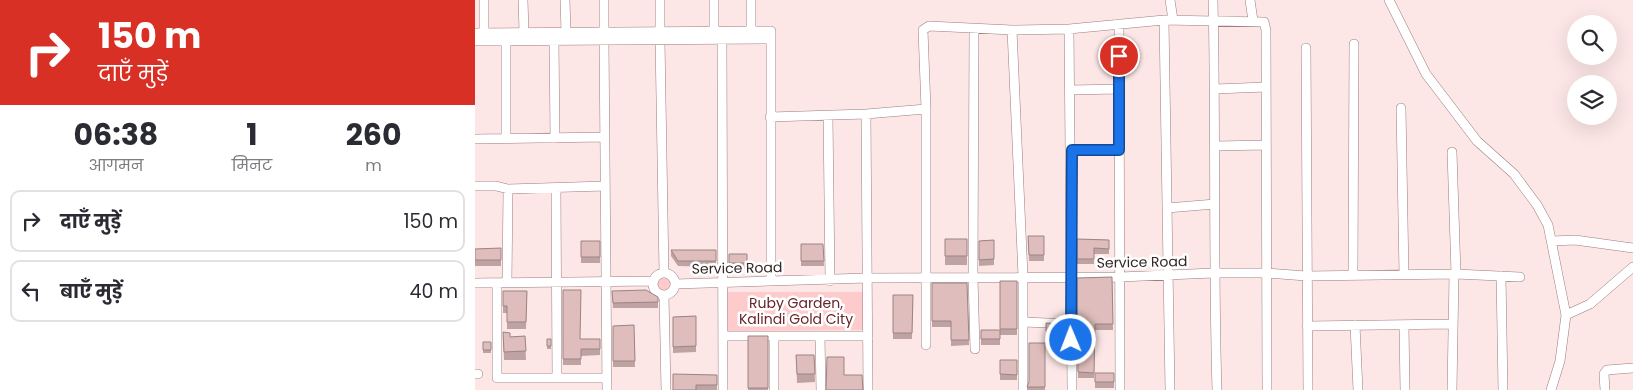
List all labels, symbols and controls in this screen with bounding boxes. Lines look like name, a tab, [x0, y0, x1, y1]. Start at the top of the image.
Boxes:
text: 150 m	[98, 11, 201, 60]
map controls	[1567, 15, 1617, 125]
button: search	[1567, 15, 1617, 65]
icon: right	[15, 20, 80, 85]
pin	[1098, 35, 1140, 77]
icon: arrive	[1105, 42, 1133, 70]
text: दाएँ मुड़ें	[98, 58, 168, 89]
button: layers	[1567, 75, 1617, 125]
text: 06:38	[74, 113, 158, 156]
text: 1	[246, 113, 258, 156]
text: 260	[346, 113, 401, 156]
text: आगमन	[88, 154, 143, 177]
text: मिनट	[232, 154, 272, 177]
text: m	[365, 154, 382, 177]
icon: right	[17, 207, 45, 235]
text: दाएँ मुड़ें	[60, 208, 121, 235]
text: 150 m	[403, 208, 458, 235]
street label: Service Road	[1096, 251, 1188, 273]
street label: Service Road	[691, 257, 783, 279]
icon: left	[17, 277, 45, 305]
text: बाएँ मुड़ें	[60, 278, 122, 305]
text: 40 m	[409, 278, 458, 305]
park label: Ruby Garden, Kalindi Gold City	[739, 293, 853, 329]
position arrow	[1044, 313, 1096, 365]

